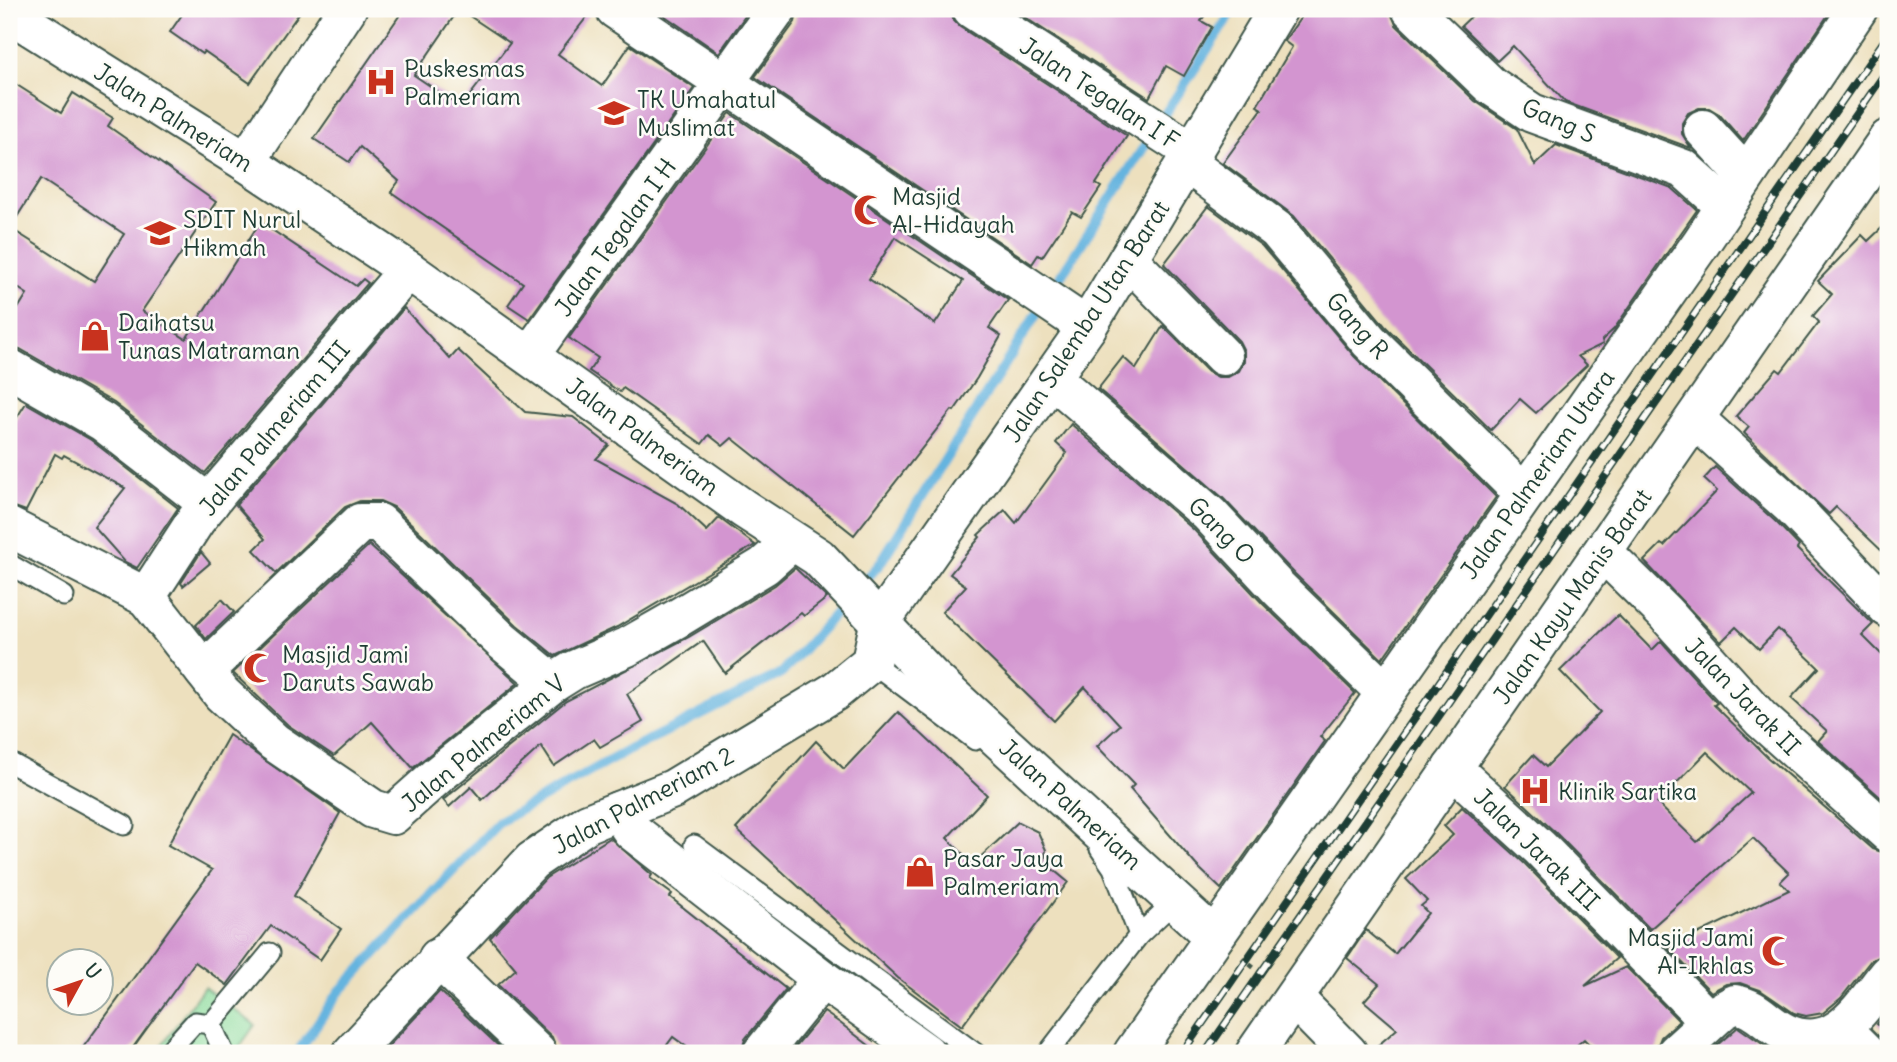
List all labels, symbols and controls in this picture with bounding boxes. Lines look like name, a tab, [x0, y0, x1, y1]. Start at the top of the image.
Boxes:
street label: Jalan Tegalan I F	[1015, 30, 1185, 156]
place label: Puskesmas Palmeriam	[404, 53, 525, 111]
street label: Jalan Palmeriam	[89, 56, 259, 178]
hospital icon: Puskesmas Palmeriam	[364, 65, 398, 99]
place label: TK Umahatul Muslimat	[637, 84, 776, 142]
street label: Gang S	[1518, 91, 1600, 149]
school or university icon: TK Umahatul Muslimat	[597, 96, 631, 130]
street label: Jalan Tegalan I H	[548, 152, 682, 322]
place label: Masjid Al-Hidayah	[892, 181, 1015, 239]
mosque icon: Masjid Al-Hidayah	[852, 193, 886, 227]
street label: Jalan Salemba Utan Barat	[997, 195, 1175, 447]
place label: SDIT Nurul Hikmah	[183, 204, 301, 262]
school or university icon: SDIT Nurul Hikmah	[143, 216, 177, 250]
street label: Gang R	[1320, 285, 1396, 365]
place label: Daihatsu Tunas Matraman	[118, 307, 300, 365]
shop icon: Daihatsu Tunas Matraman	[78, 319, 112, 353]
street label: Jalan Palmeriam III	[192, 335, 356, 521]
street label: Jalan Palmeriam Utara	[1453, 364, 1621, 584]
street label: Jalan Palmeriam	[561, 371, 725, 501]
street label: Jalan Kayu Manis Barat	[1486, 483, 1658, 709]
street label: Gang O	[1182, 490, 1262, 570]
street label: Jalan Jarak II	[1679, 631, 1807, 761]
place label: Masjid Jami Daruts Sawab	[282, 639, 434, 697]
mosque icon: Masjid Jami Daruts Sawab	[242, 651, 276, 685]
street label: Jalan Palmeriam V	[395, 668, 571, 818]
street label: Jalan Palmeriam	[994, 732, 1148, 876]
street label: Jalan Palmeriam 2	[548, 740, 738, 860]
hospital icon: Klinik Sartika	[1518, 774, 1552, 808]
place label: Klinik Sartika	[1558, 776, 1697, 806]
street label: Jalan Jarak III	[1468, 782, 1606, 916]
place label: Pasar Jaya Palmeriam	[943, 843, 1064, 901]
shop icon: Pasar Jaya Palmeriam	[903, 855, 937, 889]
place label: Masjid Jami Al-Ikhlas	[1627, 922, 1754, 980]
mosque icon: Masjid Jami Al-Ikhlas	[1760, 934, 1794, 968]
north arrow	[46, 946, 116, 1016]
text: U	[80, 958, 106, 984]

